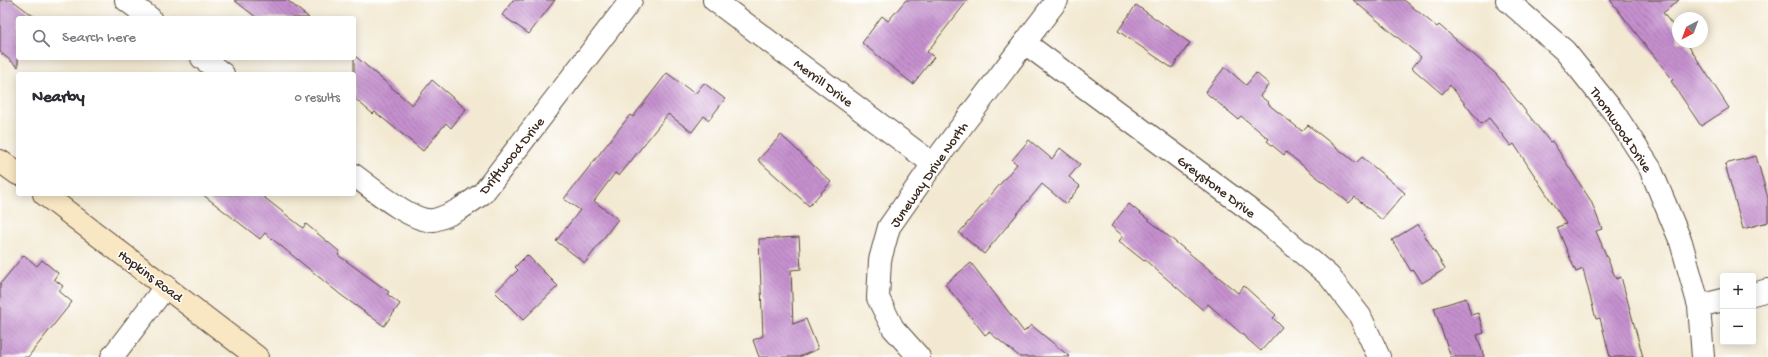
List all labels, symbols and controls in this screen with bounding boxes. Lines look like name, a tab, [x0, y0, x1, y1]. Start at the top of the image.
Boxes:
north arrow	[1672, 12, 1708, 48]
search box	[16, 16, 356, 60]
icon: search	[30, 27, 52, 49]
text: Search here	[62, 29, 136, 47]
street label: Merrill Drive	[789, 56, 856, 112]
street label: Thornwood Drive	[1585, 84, 1655, 177]
text: Nearby	[32, 88, 85, 108]
text: 0 results	[294, 91, 340, 106]
street label: Driftwood Drive	[476, 114, 550, 199]
street label: Juneway Drive North	[887, 119, 973, 232]
street label: Greystone Drive	[1173, 153, 1259, 223]
street label: Hopkins Road	[114, 247, 187, 308]
map controls	[1720, 273, 1756, 345]
button: +	[1720, 273, 1756, 309]
button: −	[1720, 309, 1756, 345]

